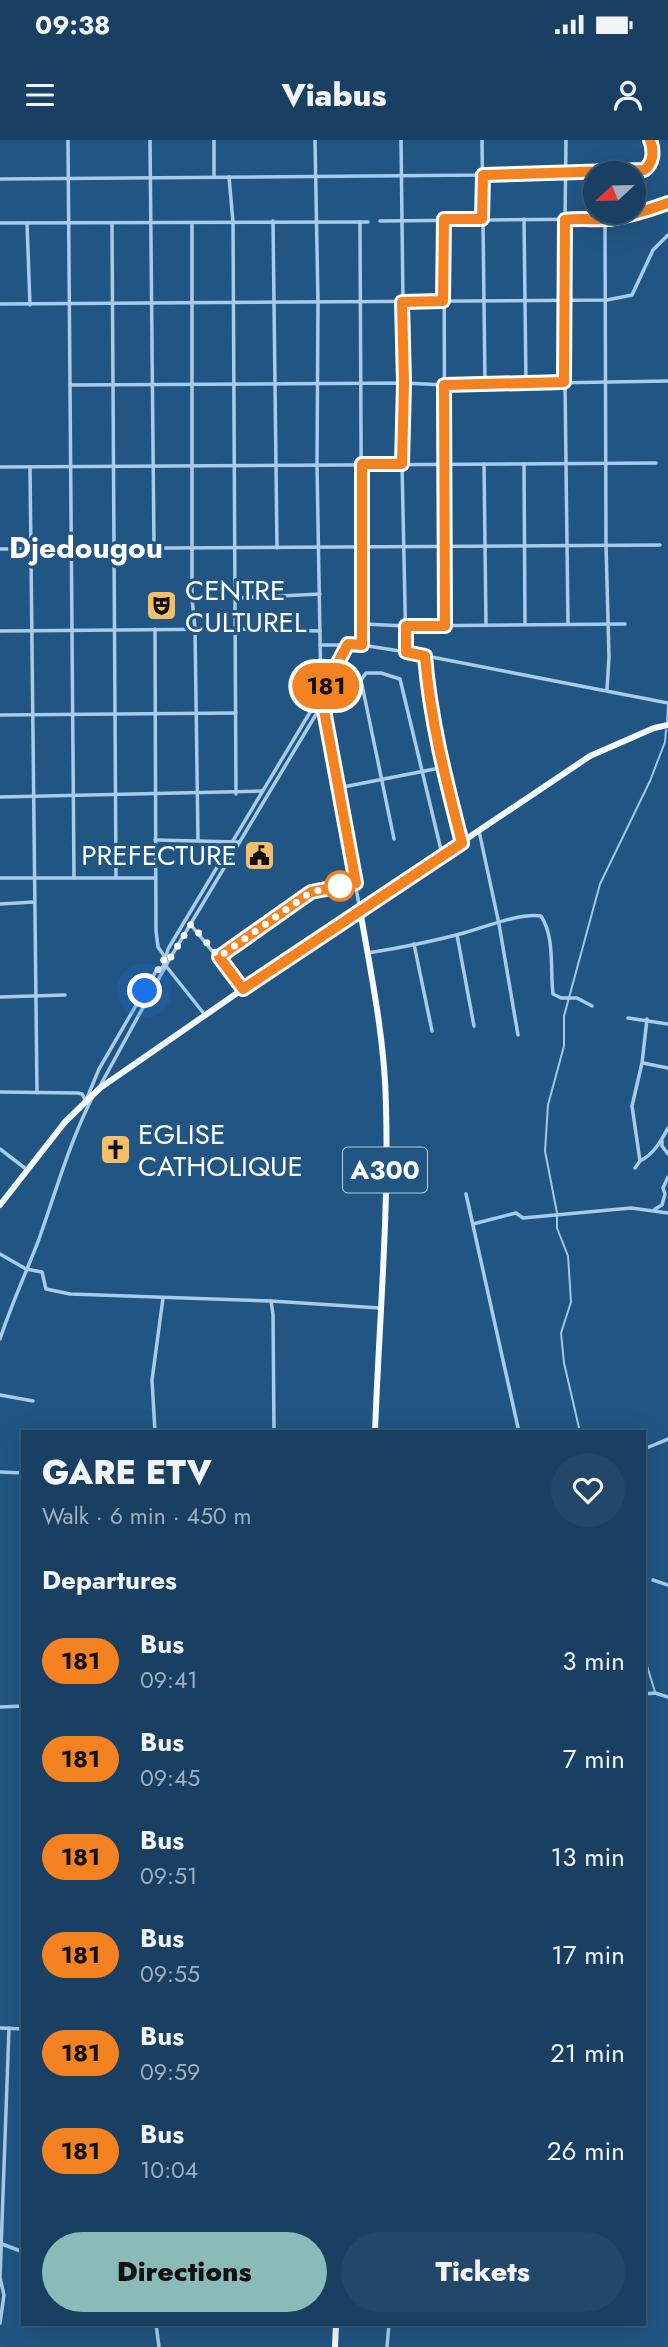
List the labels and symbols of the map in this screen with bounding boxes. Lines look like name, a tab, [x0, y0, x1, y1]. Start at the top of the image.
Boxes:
north arrow	[583, 161, 646, 224]
district label: Djedougou	[9, 526, 163, 569]
place label: CENTRE CULTUREL	[185, 570, 307, 643]
theatre icon: CENTRE CULTUREL	[145, 589, 179, 623]
line badge: 181	[286, 663, 366, 709]
place label: PREFECTURE	[81, 835, 237, 876]
public building icon: PREFECTURE	[243, 838, 277, 872]
unlabelled marker	[325, 871, 355, 901]
your location	[127, 973, 162, 1008]
place label: EGLISE CATHOLIQUE	[138, 1114, 303, 1187]
church icon: EGLISE CATHOLIQUE	[98, 1133, 132, 1167]
road number: A300	[343, 1147, 427, 1192]

